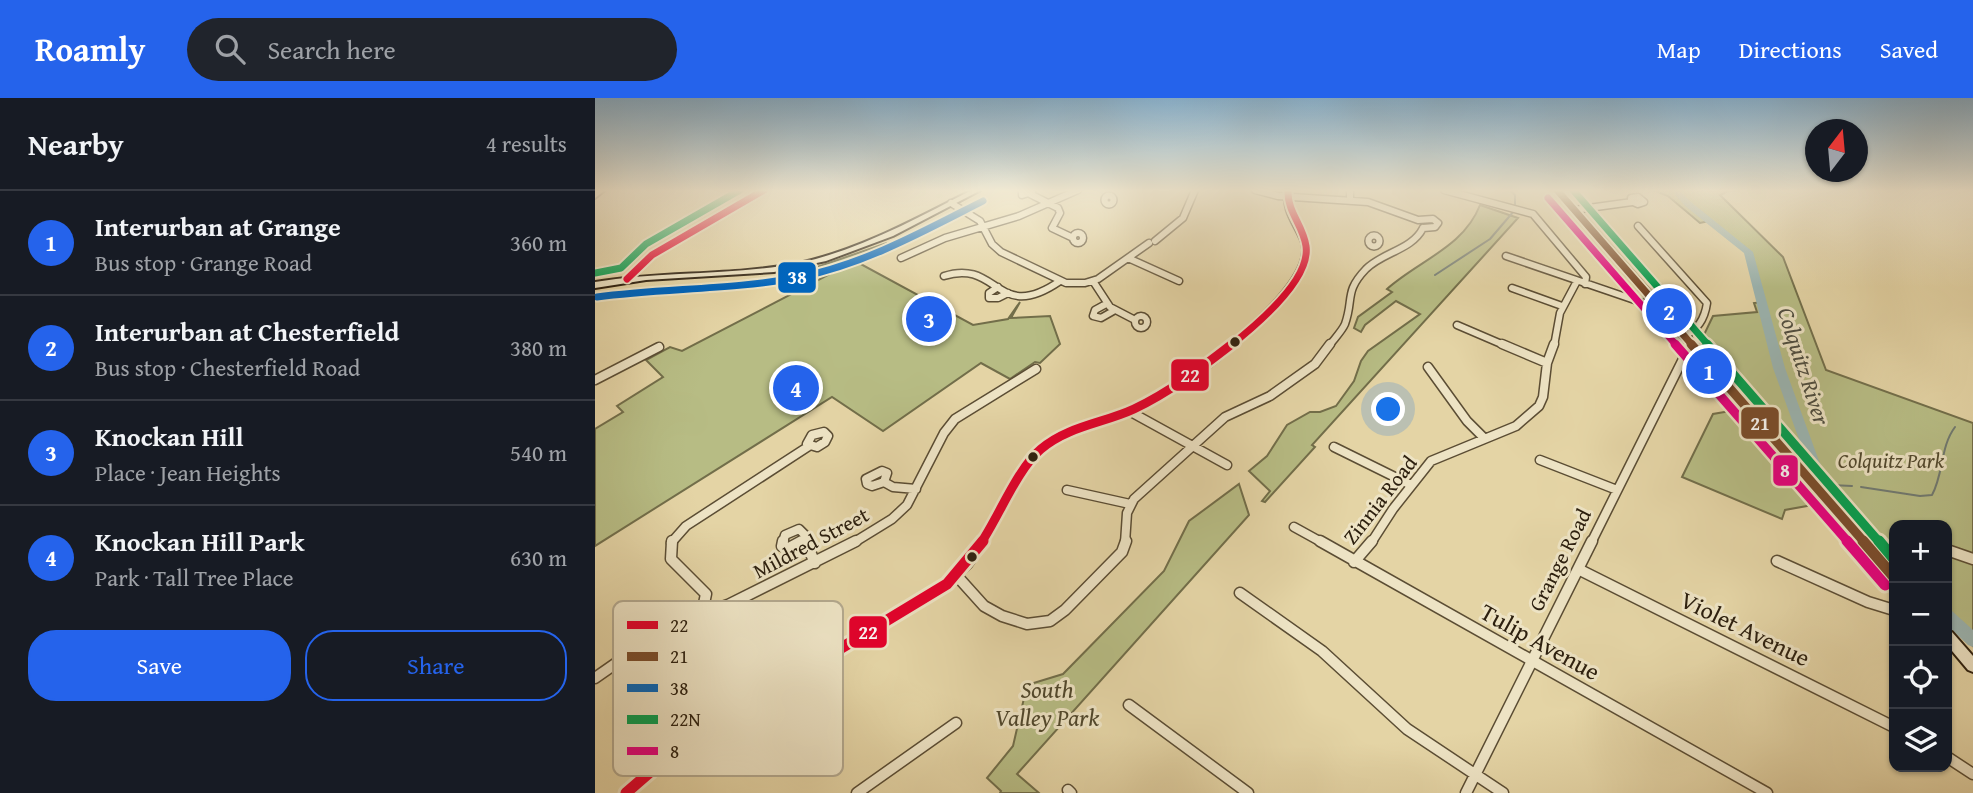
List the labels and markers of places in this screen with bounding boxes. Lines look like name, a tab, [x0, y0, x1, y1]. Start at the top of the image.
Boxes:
pin: 2	[1646, 285, 1692, 337]
pin: 3	[906, 293, 952, 345]
unlabelled marker	[1228, 335, 1242, 349]
pin: 1	[1686, 345, 1732, 397]
pin: 4	[773, 362, 819, 414]
unlabelled marker	[1026, 450, 1040, 464]
unlabelled marker	[965, 550, 979, 564]

